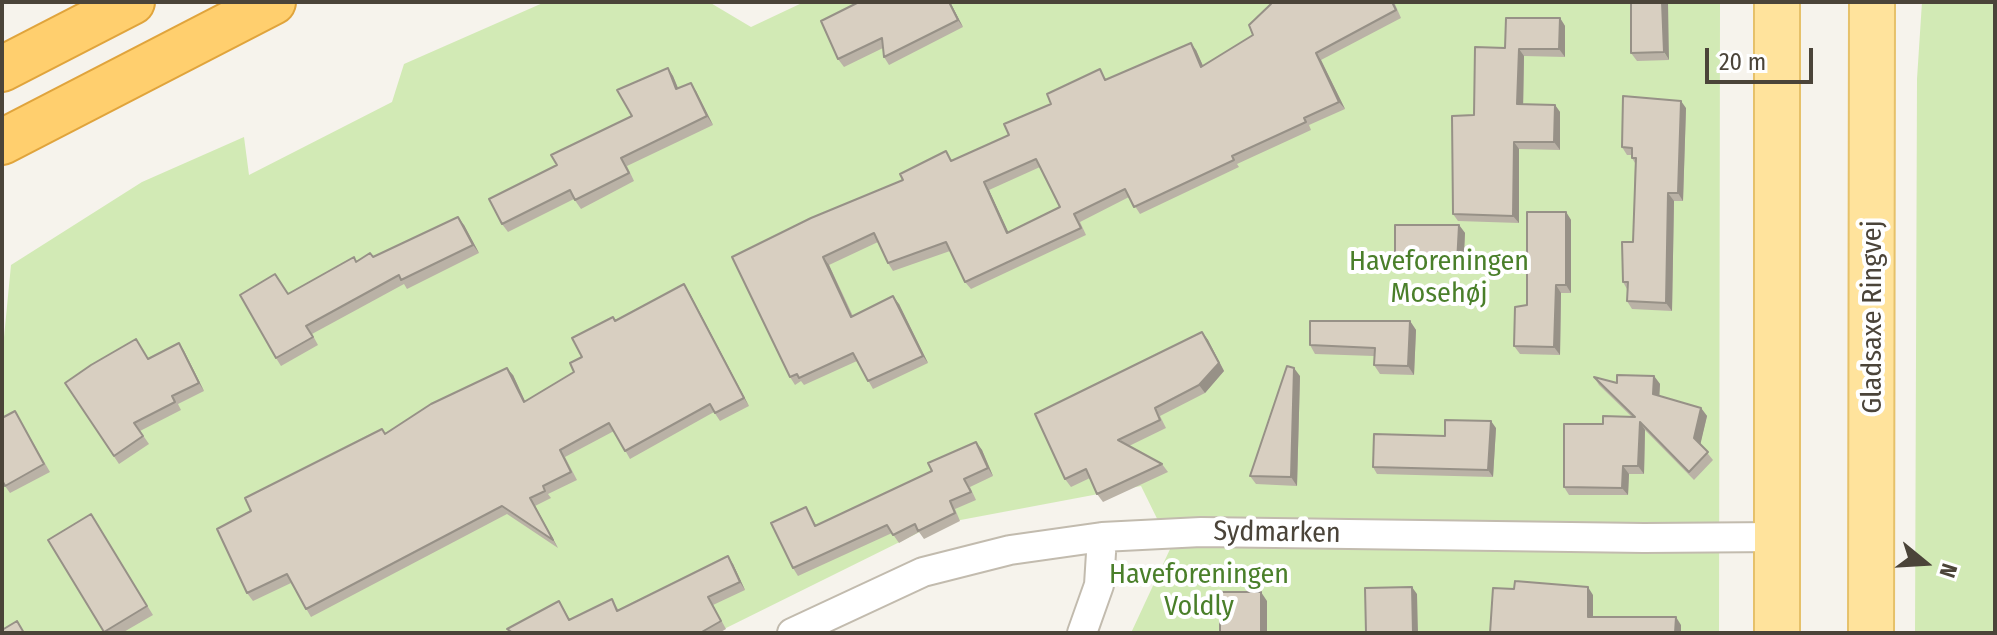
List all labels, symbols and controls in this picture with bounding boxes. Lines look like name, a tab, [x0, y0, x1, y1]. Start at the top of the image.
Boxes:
scale bar	[1709, 32, 1817, 82]
text: 20 m	[1719, 48, 1766, 76]
street label: Gladsaxe Ringvej	[1856, 220, 1890, 414]
park label: Haveforeningen Mosehøj	[1349, 245, 1529, 311]
street label: Sydmarken	[1213, 515, 1341, 551]
north arrow	[1885, 523, 1965, 603]
park label: Haveforeningen Voldly	[1109, 558, 1289, 624]
text: N	[1933, 560, 1963, 581]

